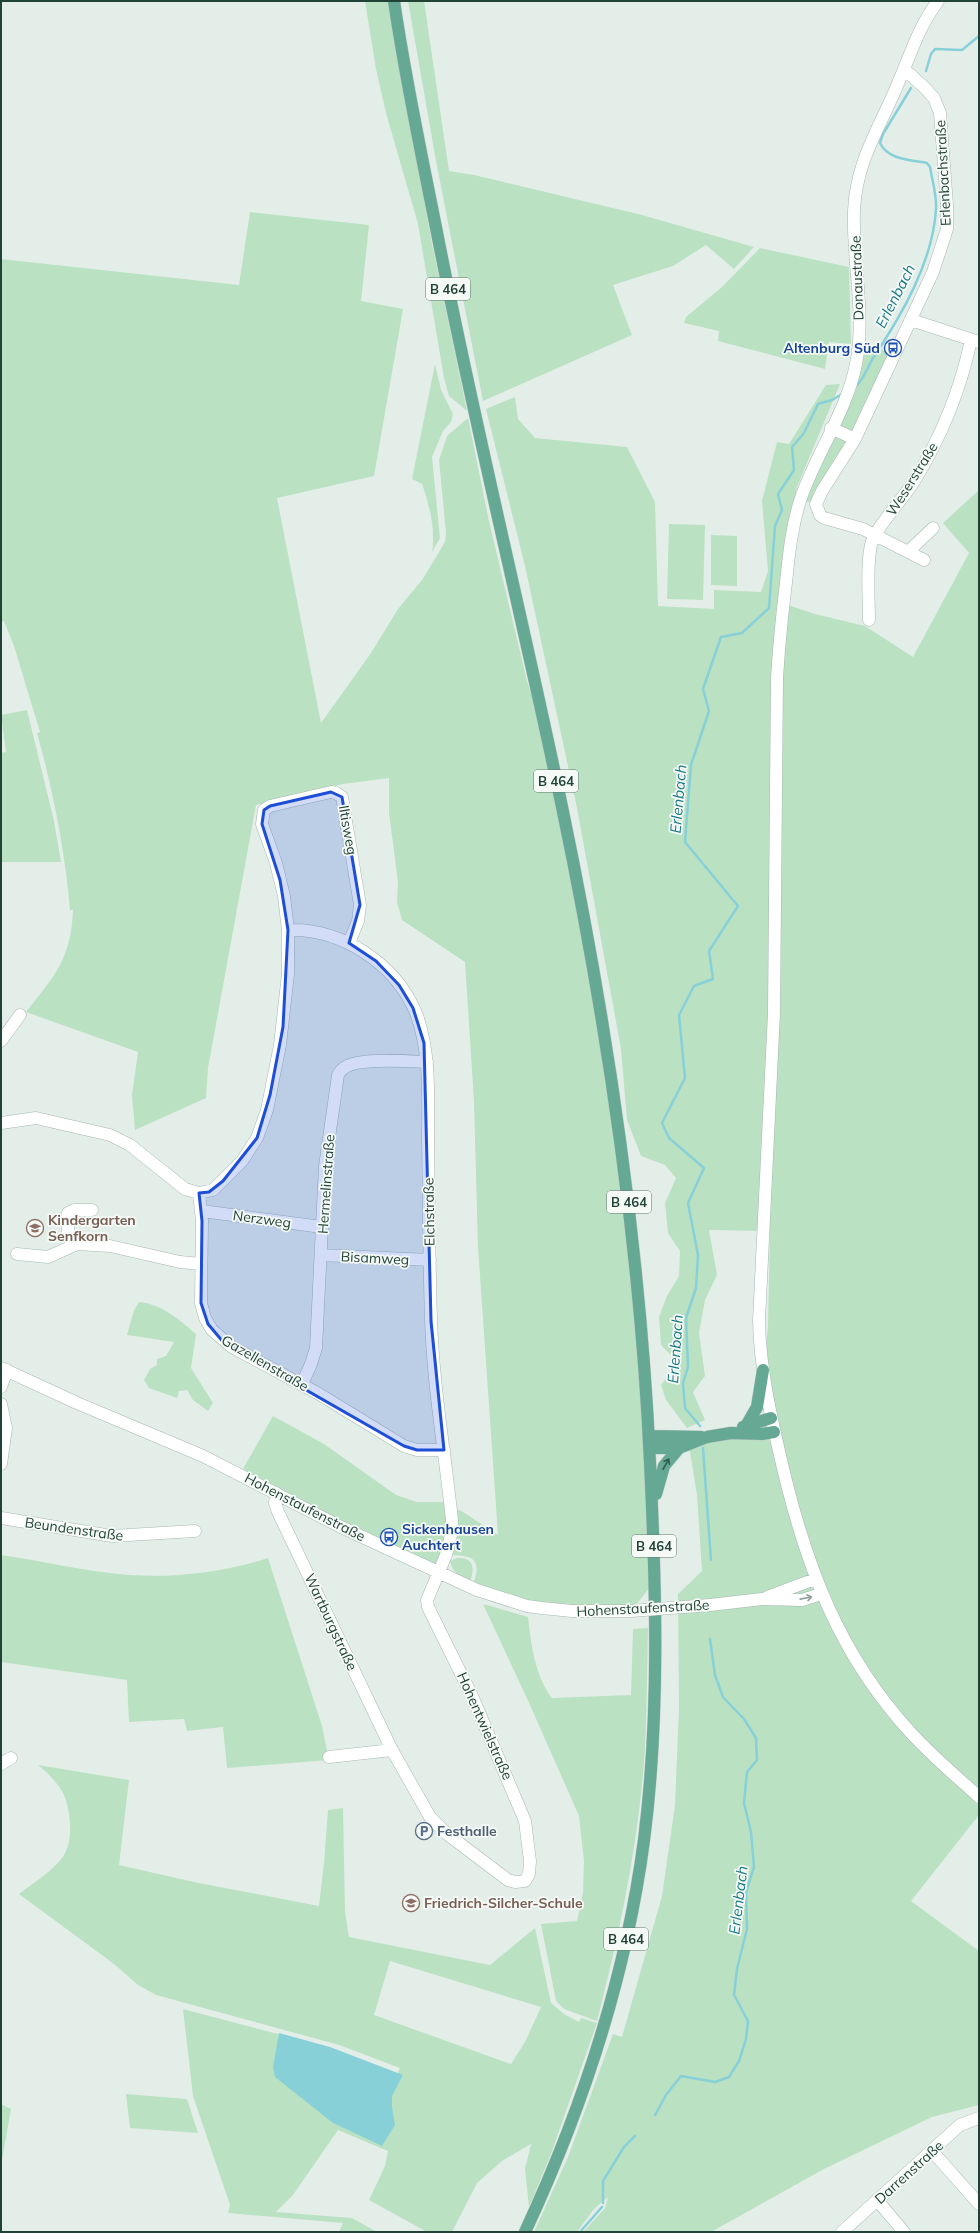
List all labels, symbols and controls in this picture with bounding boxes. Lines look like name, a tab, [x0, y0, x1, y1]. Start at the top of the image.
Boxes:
street label: Erlenbachstraße	[931, 120, 955, 226]
street label: Donaustraße	[847, 235, 867, 321]
water label: Erlenbach	[871, 261, 919, 331]
road number: B 464	[426, 278, 470, 300]
bus stop icon: Altenburg Süd	[883, 338, 903, 358]
place label: Altenburg Süd	[783, 339, 880, 357]
street label: Weserstraße	[882, 439, 942, 519]
water label: Erlenbach	[666, 764, 690, 834]
road number: B 464	[534, 770, 578, 792]
street label: Iltisweg	[335, 804, 361, 856]
street label: Hermelinstraße	[314, 1134, 338, 1234]
street label: Elchstraße	[419, 1178, 439, 1246]
road number: B 464	[607, 1191, 651, 1213]
street label: Nerzweg	[232, 1206, 292, 1232]
place label: Kindergarten Senfkorn	[48, 1211, 136, 1245]
school or university icon: Kindergarten Senfkorn	[25, 1218, 45, 1238]
street label: Bisamweg	[340, 1247, 410, 1269]
water label: Erlenbach	[663, 1314, 687, 1384]
street label: Gazellenstraße	[218, 1331, 312, 1395]
one-way arrow	[662, 1458, 670, 1470]
street label: Hohenstaufenstraße	[242, 1469, 368, 1545]
street label: Beundenstraße	[24, 1513, 124, 1545]
place label: Sickenhausen Auchtert	[402, 1520, 494, 1554]
bus stop icon: Sickenhausen Auchtert	[379, 1527, 399, 1547]
road number: B 464	[632, 1535, 676, 1557]
street label: Wartburgstraße	[301, 1571, 361, 1673]
one-way arrow	[799, 1594, 812, 1602]
street label: Hohenstaufenstraße	[576, 1596, 710, 1620]
street label: Hohentwielstraße	[453, 1669, 517, 1783]
parking icon: Festhalle	[414, 1821, 434, 1841]
place label: Festhalle	[437, 1822, 497, 1840]
water label: Erlenbach	[724, 1864, 752, 1935]
school or university icon: Friedrich-Silcher-Schule	[401, 1893, 421, 1913]
place label: Friedrich-Silcher-Schule	[424, 1894, 583, 1912]
road number: B 464	[604, 1928, 648, 1950]
street label: Darrenstraße	[871, 2136, 947, 2208]

